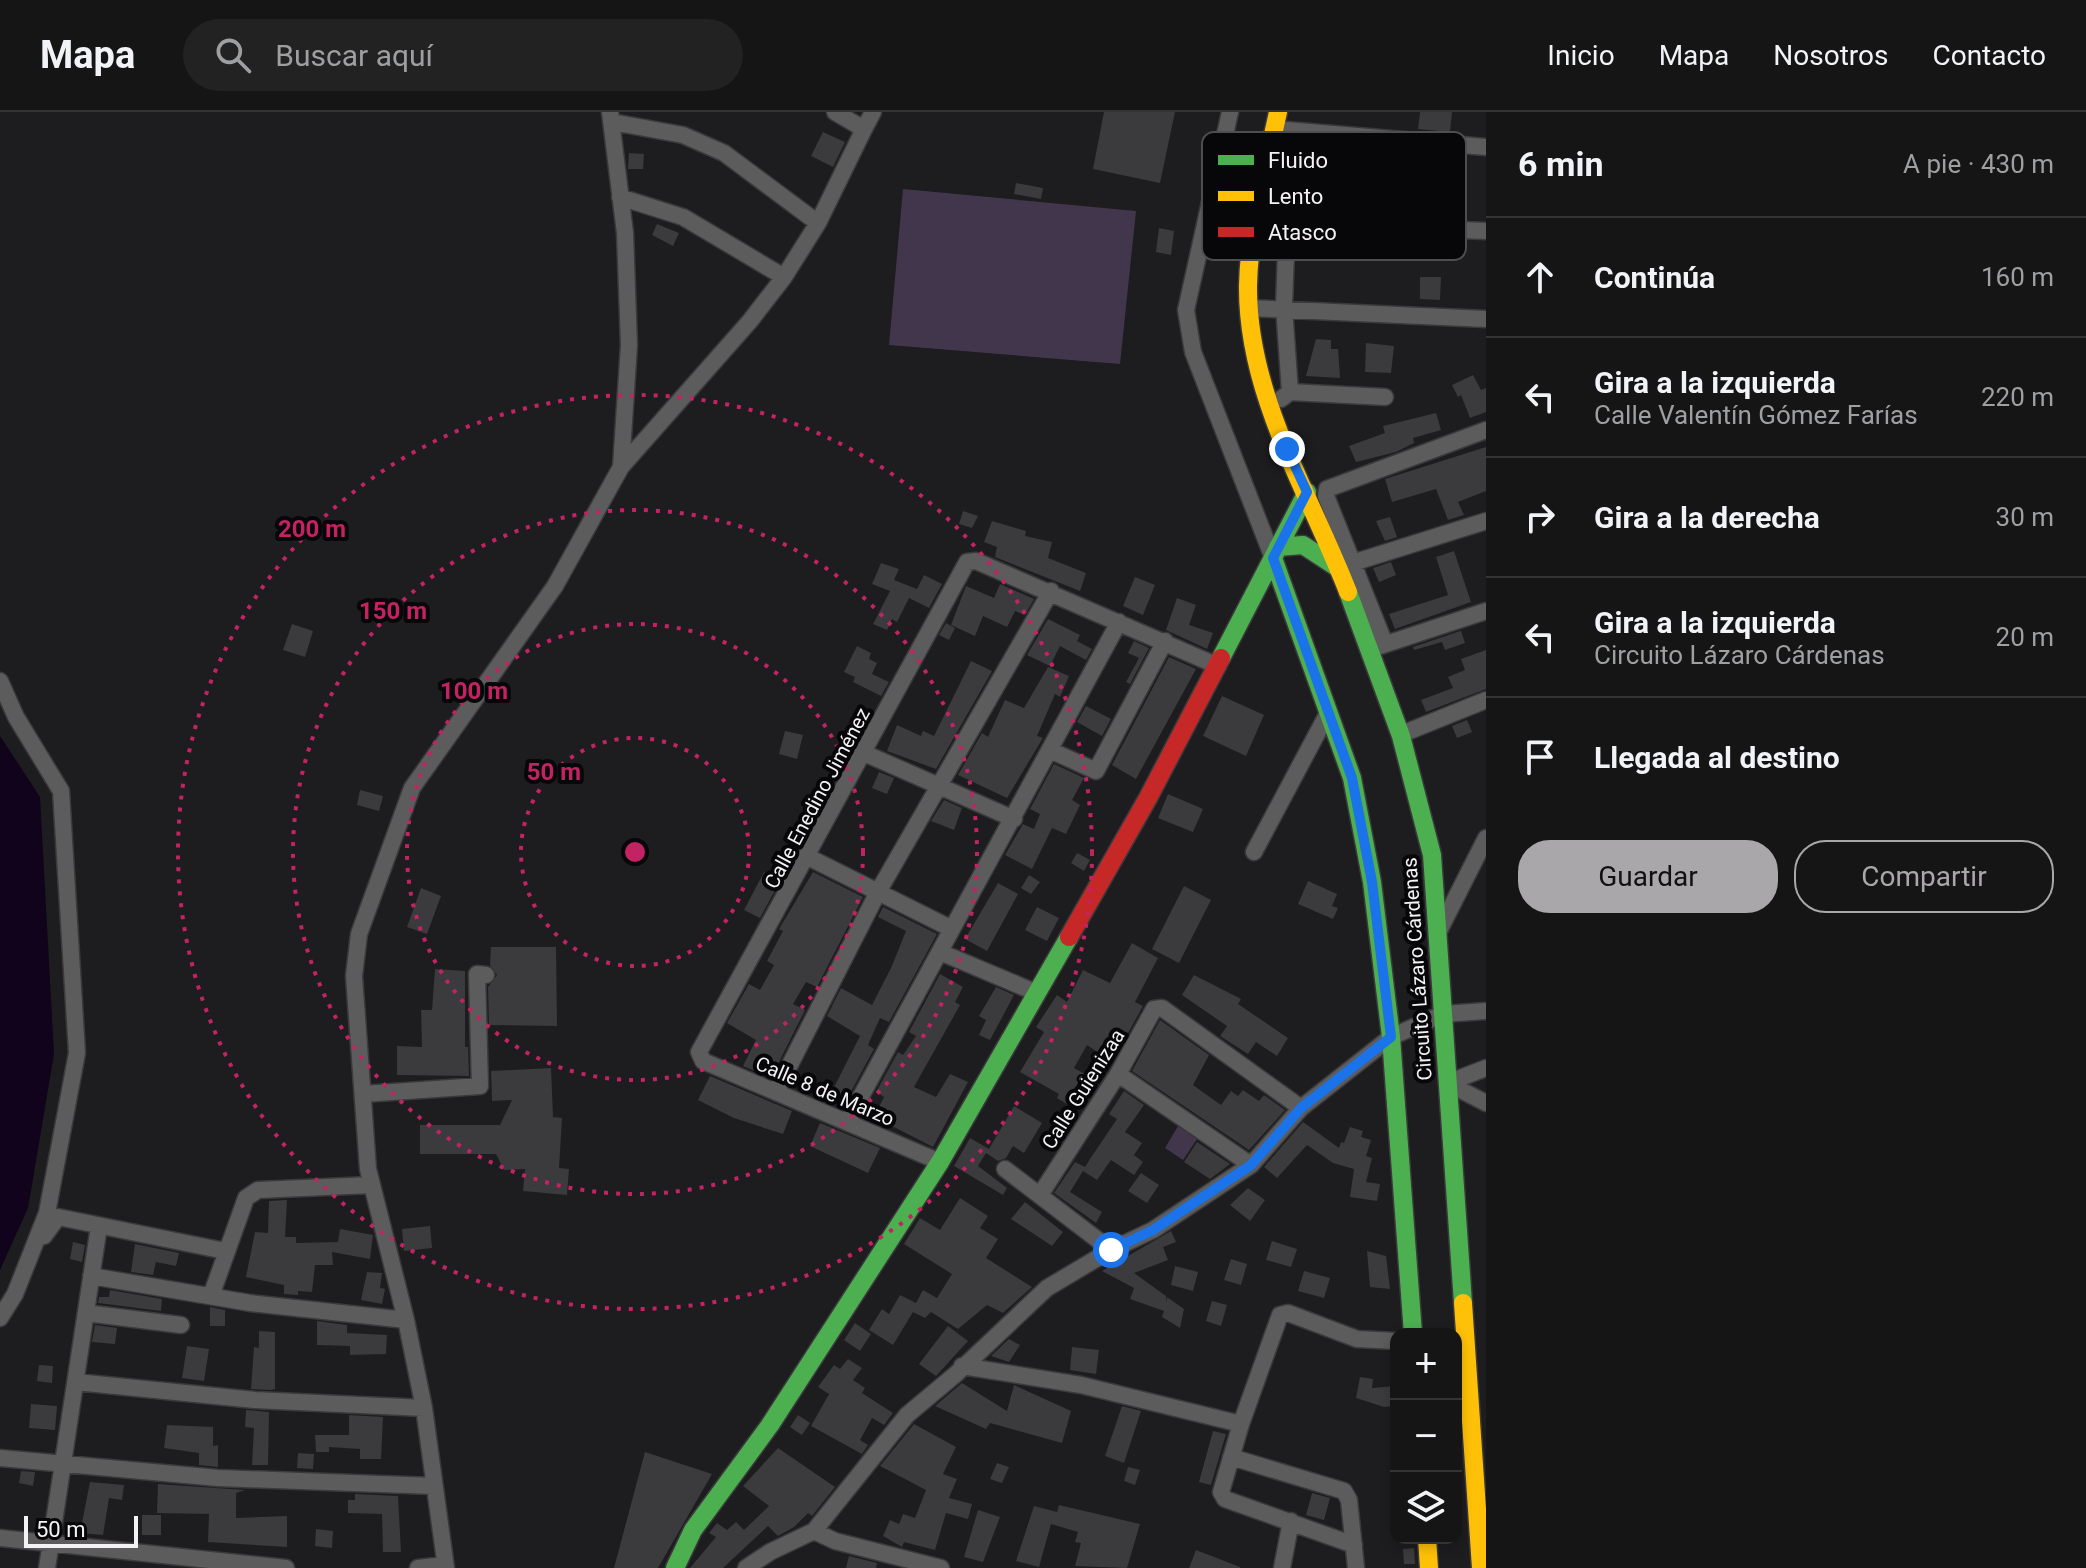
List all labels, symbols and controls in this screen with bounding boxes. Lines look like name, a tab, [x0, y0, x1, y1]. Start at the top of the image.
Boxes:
search box	[183, 19, 743, 91]
text: Mapa	[40, 33, 135, 77]
icon: search	[211, 33, 255, 77]
text: Buscar aquí	[275, 38, 433, 73]
text: Inicio	[1547, 39, 1615, 72]
text: Mapa	[1659, 39, 1729, 72]
text: Nosotros	[1773, 39, 1888, 72]
text: Contacto	[1932, 39, 2046, 72]
legend	[1202, 132, 1466, 260]
text: 6 min	[1518, 144, 1603, 184]
text: Fluido	[1268, 148, 1328, 173]
text: A pie · 430 m	[1903, 149, 2054, 179]
text: Lento	[1268, 184, 1323, 209]
text: Atasco	[1268, 220, 1337, 245]
icon: ahead	[1518, 255, 1562, 299]
text: Continúa	[1594, 260, 1715, 295]
text: 160 m	[1981, 262, 2054, 292]
text: Gira a la izquierda	[1594, 365, 1836, 400]
icon: left	[1518, 375, 1562, 419]
text: 220 m	[1981, 382, 2054, 412]
text: Calle Valentín Gómez Farías	[1594, 400, 1918, 430]
route end	[1269, 431, 1305, 467]
icon: right	[1518, 495, 1562, 539]
text: Gira a la derecha	[1594, 500, 1820, 535]
text: 30 m	[1996, 502, 2054, 532]
text: 200 m	[278, 515, 346, 543]
text: 150 m	[359, 597, 427, 625]
text: Gira a la izquierda	[1594, 605, 1836, 640]
icon: left	[1518, 615, 1562, 659]
text: 20 m	[1996, 622, 2054, 652]
text: Circuito Lázaro Cárdenas	[1594, 640, 1885, 670]
text: 100 m	[440, 677, 508, 705]
street label: Calle Enedino Jiménez	[759, 703, 875, 893]
icon: arrive	[1518, 735, 1562, 779]
text: Llegada al destino	[1594, 740, 1840, 775]
text: 50 m	[527, 758, 581, 786]
centre of rings	[621, 838, 649, 866]
button: Guardar	[1518, 840, 1778, 913]
button: Compartir	[1794, 840, 2054, 913]
street label: Circuito Lázaro Cárdenas	[1397, 857, 1437, 1081]
street label: Calle Guienizaa	[1037, 1025, 1129, 1153]
street label: Calle 8 de Marzo	[752, 1051, 898, 1131]
route start	[1093, 1232, 1129, 1268]
map controls	[1390, 1328, 1462, 1544]
button: +	[1390, 1328, 1462, 1400]
button: −	[1390, 1400, 1462, 1472]
button: layers	[1390, 1472, 1462, 1544]
scale bar	[24, 1512, 138, 1548]
text: 50 m	[36, 1517, 85, 1542]

